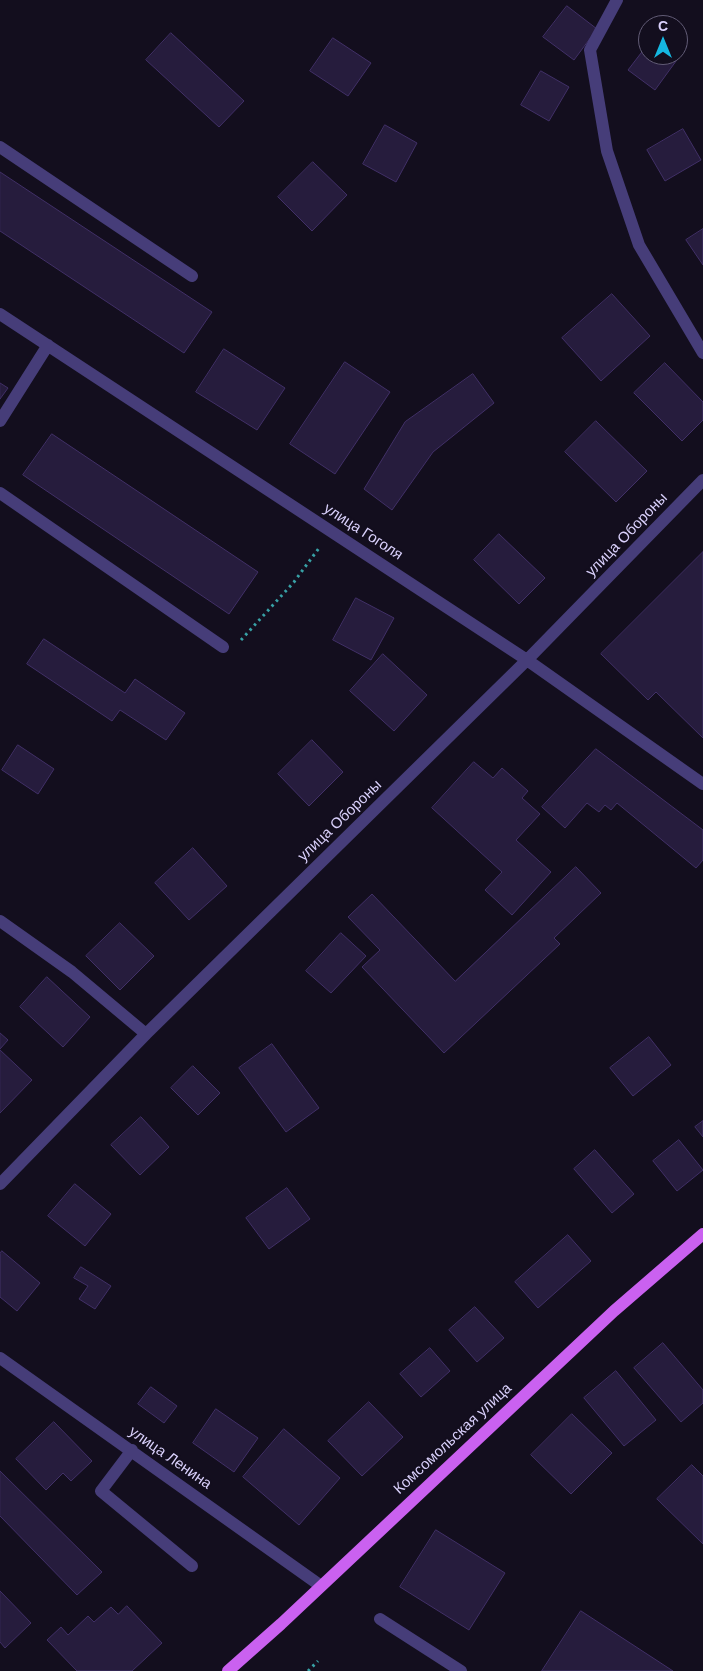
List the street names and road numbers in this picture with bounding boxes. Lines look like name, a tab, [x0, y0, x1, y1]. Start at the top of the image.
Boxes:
street label: улица Обороны	[582, 489, 672, 581]
street label: улица Гоголя	[320, 500, 406, 564]
street label: улица Обороны	[294, 776, 386, 866]
street label: Комсомольская улица	[390, 1380, 516, 1498]
street label: улица Ленина	[125, 1423, 215, 1493]

